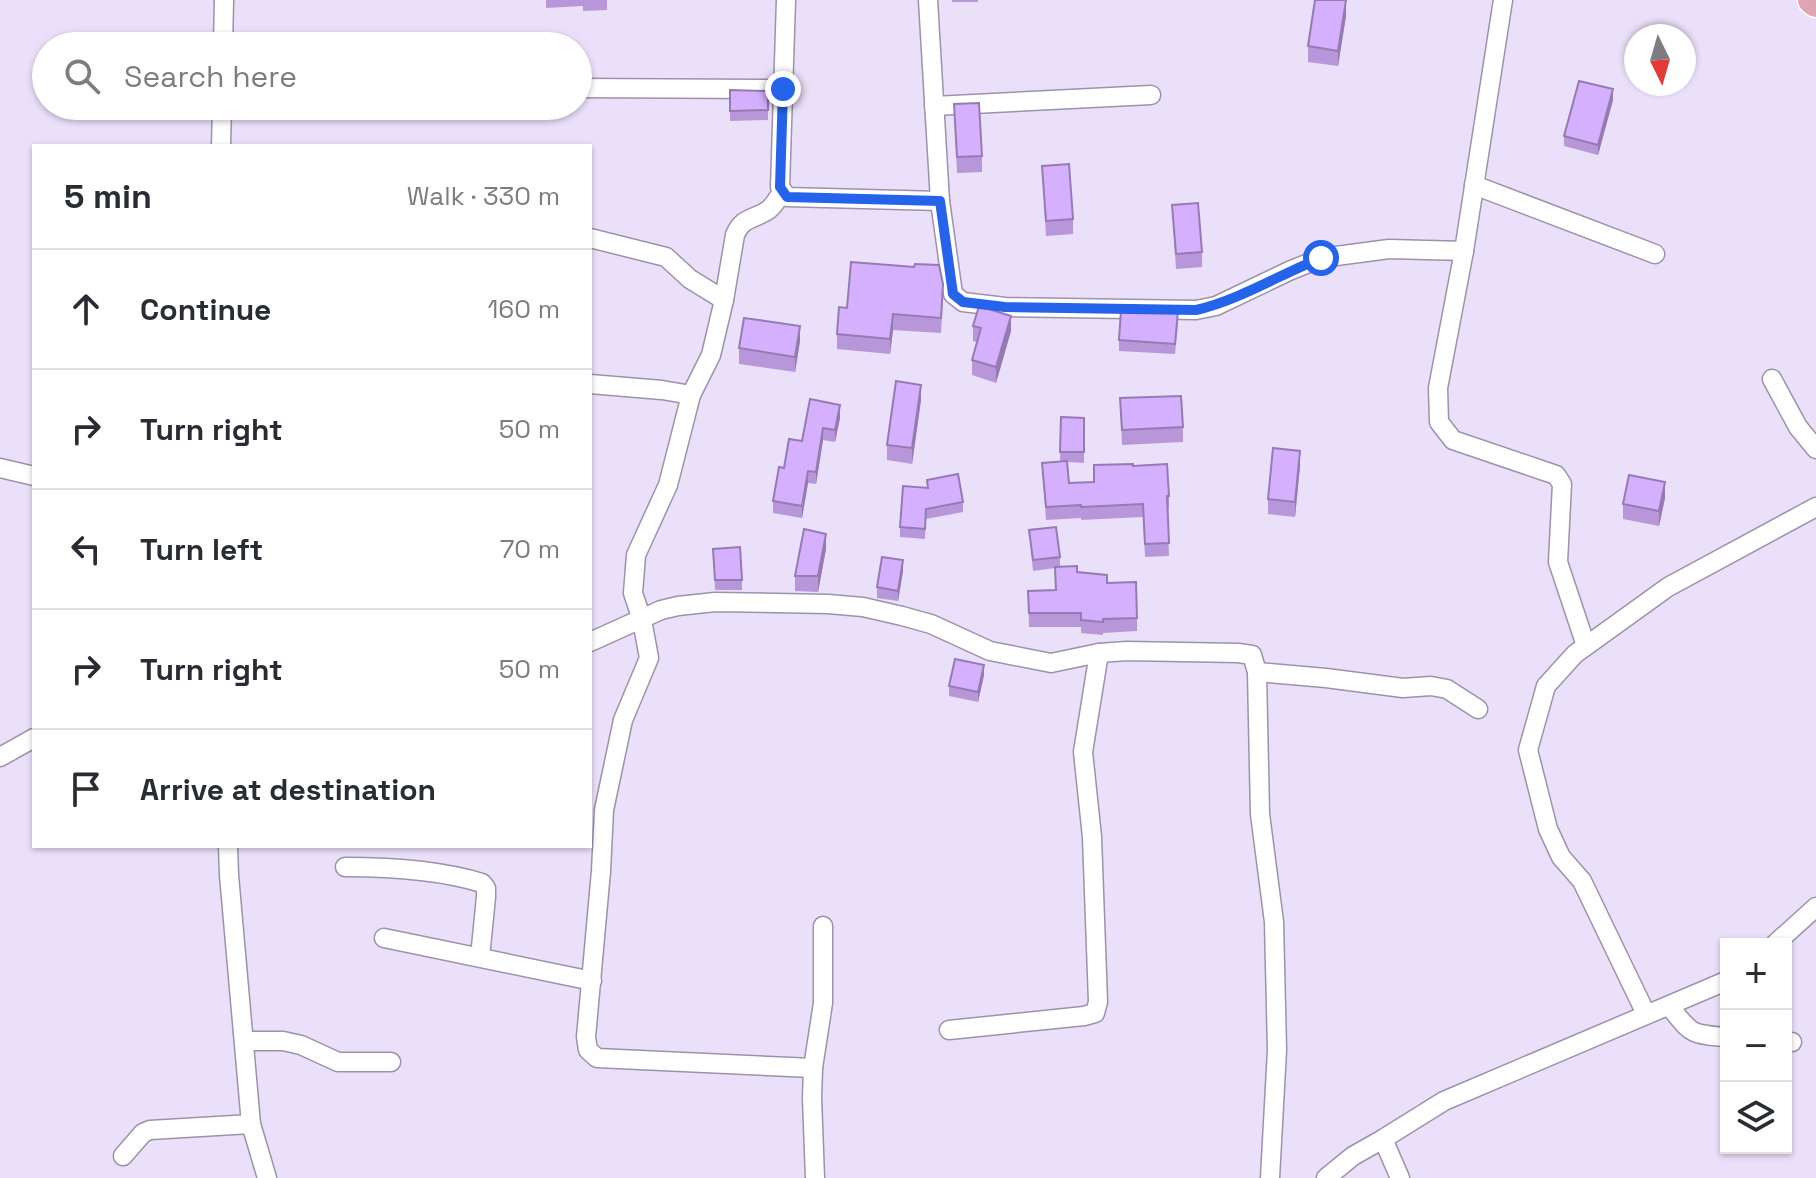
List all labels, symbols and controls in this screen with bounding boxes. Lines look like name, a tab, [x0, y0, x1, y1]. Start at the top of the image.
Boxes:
north arrow	[1624, 24, 1696, 96]
search box	[32, 32, 592, 120]
icon: search	[60, 54, 104, 98]
text: Search here	[124, 57, 297, 96]
route end	[765, 71, 801, 107]
text: 5 min	[64, 175, 152, 218]
text: Walk · 330 m	[407, 179, 560, 213]
route start	[1303, 240, 1339, 276]
icon: ahead	[64, 287, 108, 331]
text: Continue	[140, 290, 271, 329]
text: 160 m	[488, 292, 560, 326]
icon: right	[64, 407, 108, 451]
text: Turn right	[140, 410, 283, 449]
text: 50 m	[499, 412, 560, 446]
icon: left	[64, 527, 108, 571]
text: Turn left	[140, 530, 263, 569]
text: 70 m	[500, 532, 560, 566]
icon: right	[64, 647, 108, 691]
text: Turn right	[140, 650, 283, 689]
text: 50 m	[499, 652, 560, 686]
icon: arrive	[64, 767, 108, 811]
text: Arrive at destination	[140, 770, 436, 809]
map controls	[1720, 938, 1792, 1154]
button: +	[1720, 938, 1792, 1010]
button: −	[1720, 1010, 1792, 1082]
button: layers	[1720, 1082, 1792, 1154]

